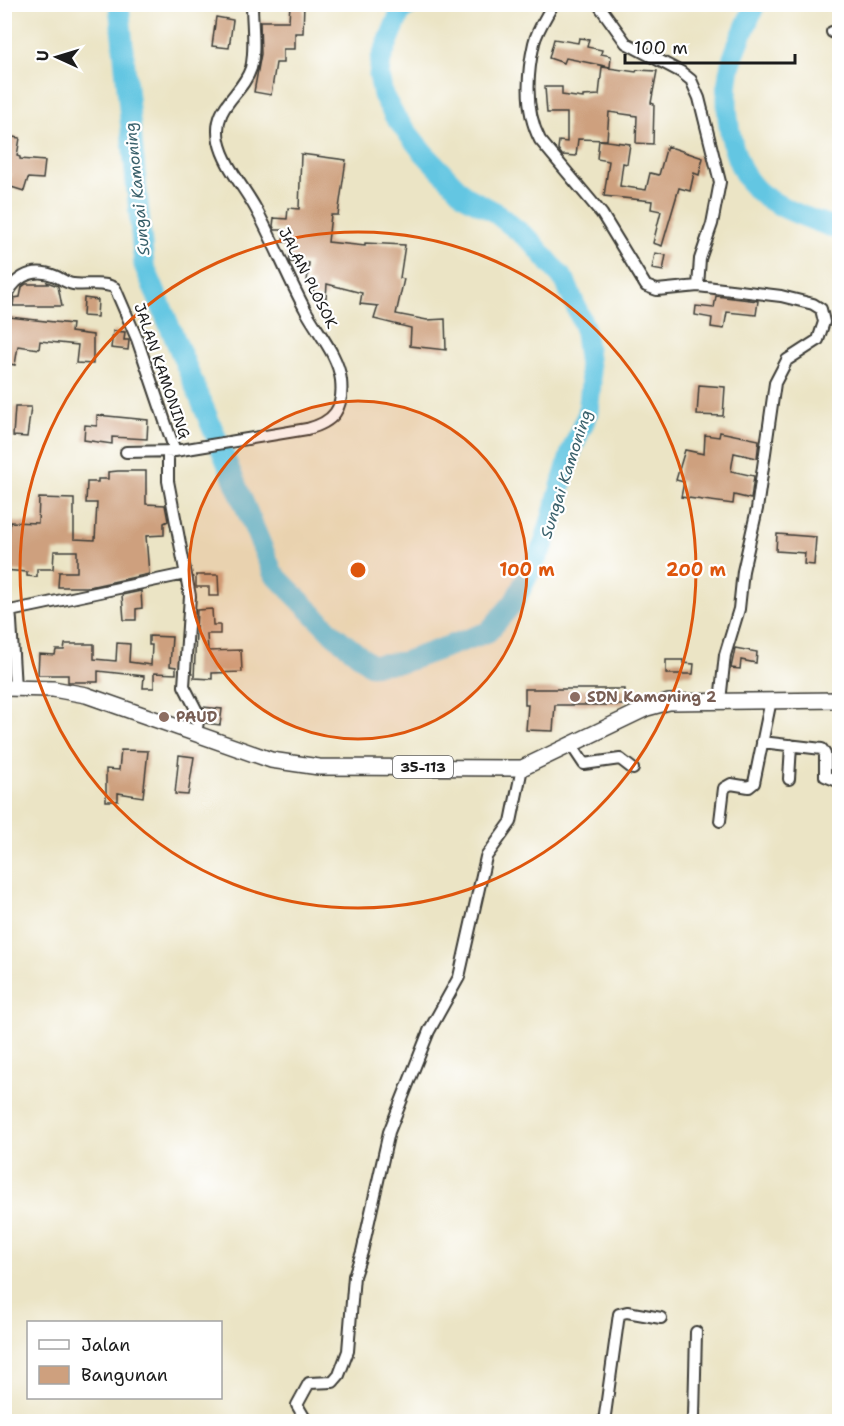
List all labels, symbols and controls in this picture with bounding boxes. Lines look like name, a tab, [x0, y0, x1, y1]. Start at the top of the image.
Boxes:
north arrow	[27, 27, 87, 87]
scale bar	[625, 27, 794, 65]
text: 100 m	[634, 36, 688, 60]
text: U	[32, 50, 53, 62]
water label: Sungai Kamoning	[120, 121, 154, 257]
street label: JALAN PLOSOK	[274, 224, 342, 332]
street label: JALAN KAMONING	[129, 300, 195, 442]
water label: Sungai Kamoning	[535, 407, 597, 541]
text: 100 m	[499, 558, 555, 582]
text: 200 m	[666, 558, 727, 582]
centre of rings	[348, 560, 368, 580]
place label: SDN Kamoning 2	[587, 687, 717, 707]
marker: SDN Kamoning 2	[568, 690, 582, 704]
place label: PAUD	[176, 707, 217, 727]
marker: PAUD	[157, 710, 171, 724]
road number: 35-113	[393, 756, 453, 778]
legend	[27, 1321, 222, 1399]
text: Jalan	[81, 1333, 130, 1357]
text: Bangunan	[81, 1363, 168, 1387]

